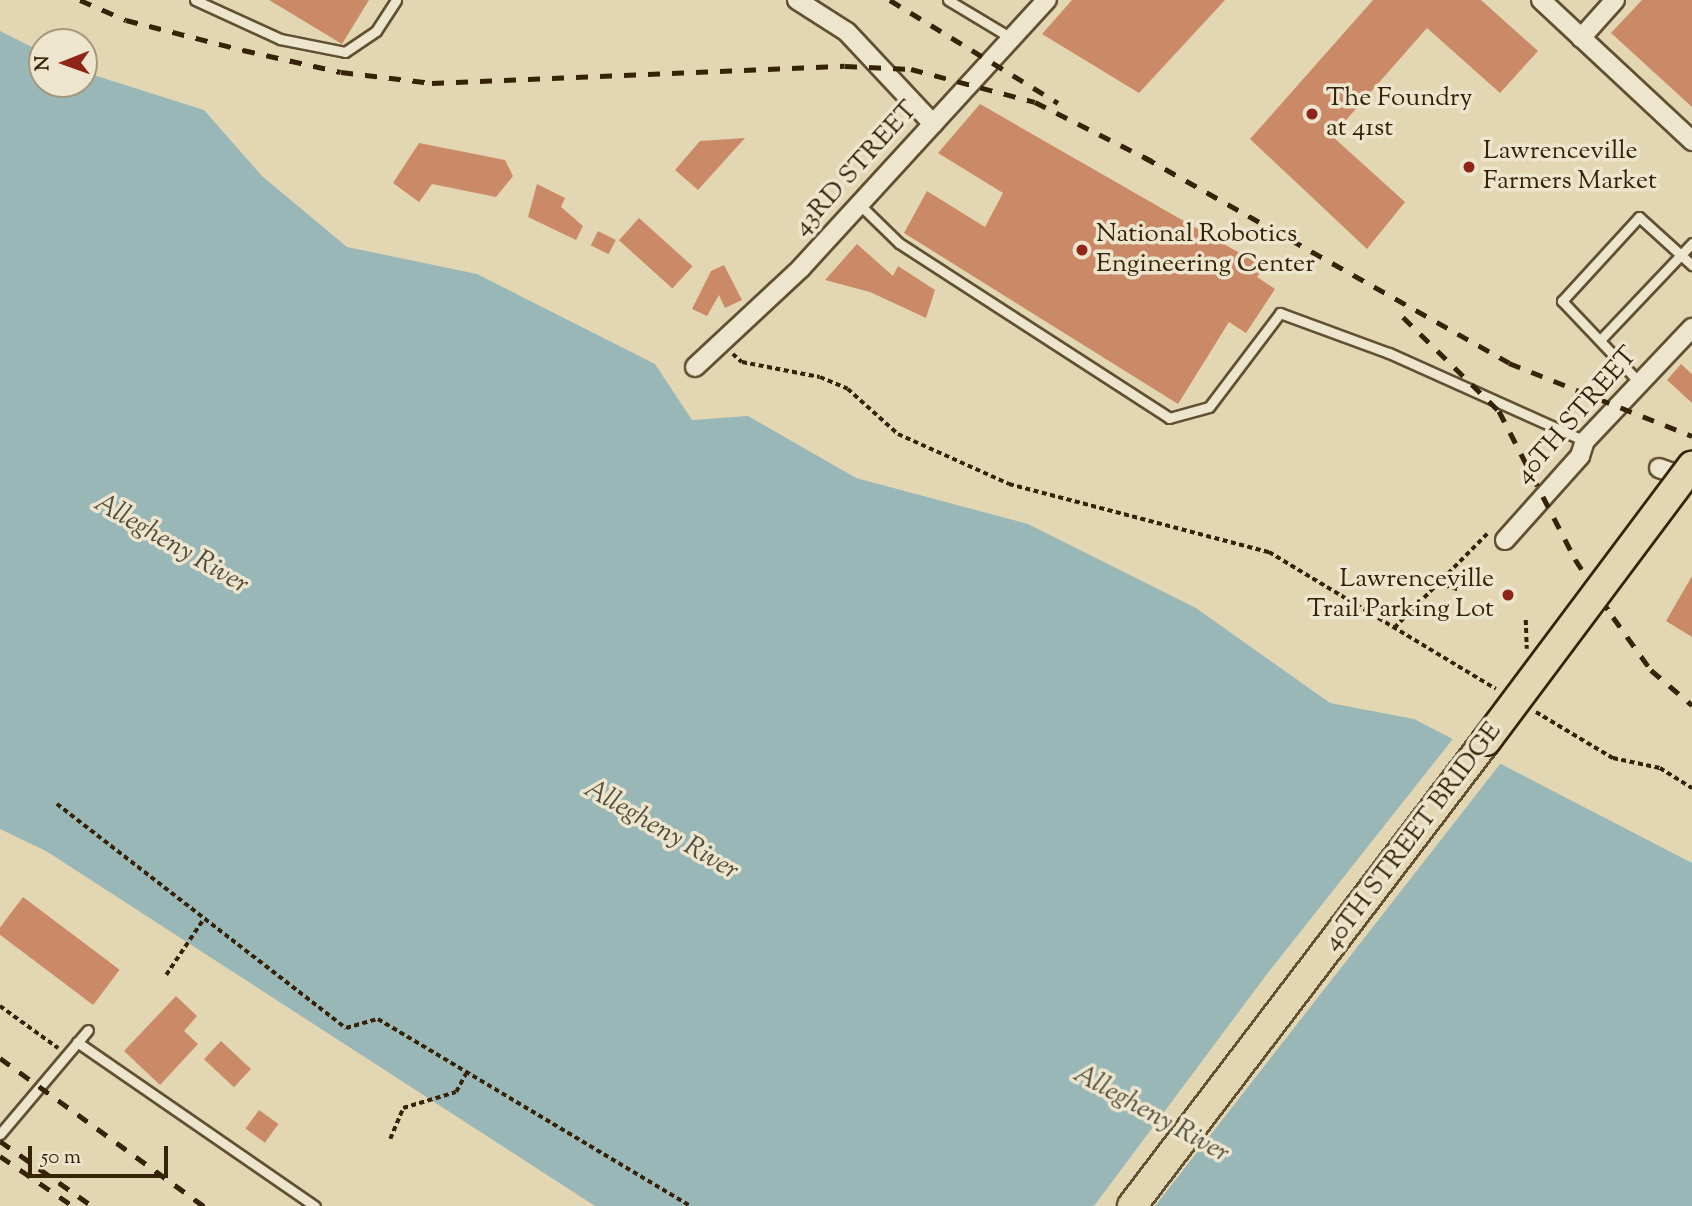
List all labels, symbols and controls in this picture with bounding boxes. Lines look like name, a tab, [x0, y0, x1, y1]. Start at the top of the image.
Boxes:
north arrow	[28, 28, 98, 98]
text: N	[30, 56, 57, 71]
place label: The Foundry at 41st	[1326, 83, 1472, 144]
street label: 43RD STREET	[787, 95, 925, 243]
marker: The Foundry at 41st	[1304, 106, 1320, 122]
place label: Lawrenceville Farmers Market	[1483, 136, 1657, 198]
marker: Lawrenceville Farmers Market	[1461, 159, 1477, 175]
place label: National Robotics Engineering Center	[1096, 219, 1315, 280]
marker: National Robotics Engineering Center	[1074, 242, 1090, 258]
street label: 40TH STREET	[1509, 341, 1645, 491]
water label: Allegheny River	[88, 486, 254, 602]
place label: Lawrenceville Trail Parking Lot	[1307, 564, 1494, 626]
marker: Lawrenceville Trail Parking Lot	[1500, 587, 1516, 603]
street label: 40TH STREET BRIDGE	[1317, 717, 1509, 957]
water label: Allegheny River	[578, 772, 744, 888]
water label: Allegheny River	[1067, 1057, 1235, 1171]
scale bar	[32, 1132, 172, 1176]
text: 50 m	[41, 1143, 81, 1173]

